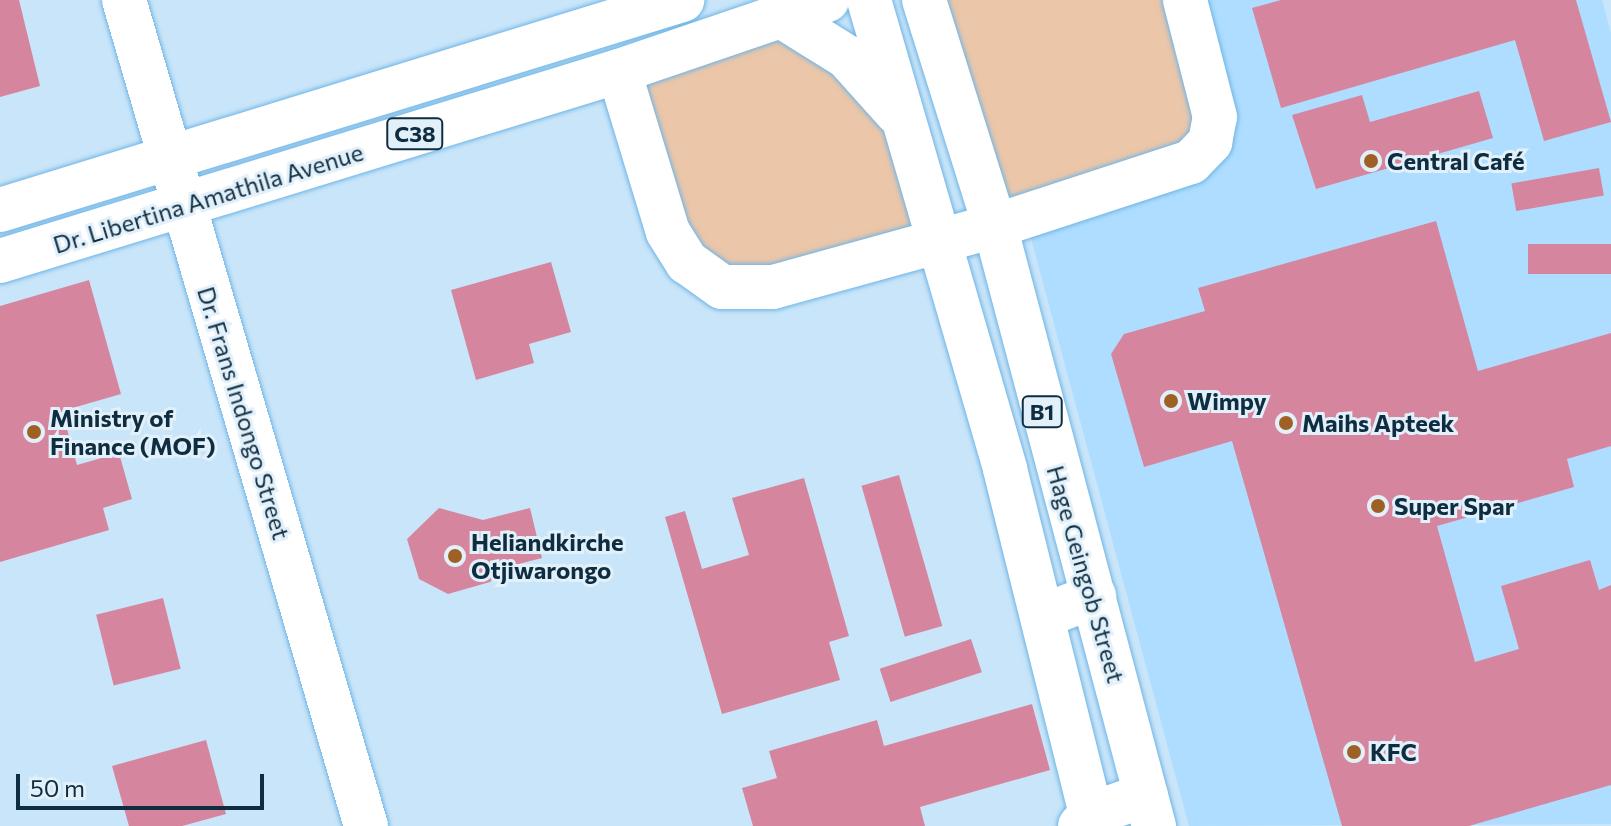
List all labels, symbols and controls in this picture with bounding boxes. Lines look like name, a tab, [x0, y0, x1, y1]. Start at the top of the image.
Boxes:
road number: C38	[385, 116, 445, 152]
street label: Dr. Libertina Amathila Avenue	[50, 137, 366, 259]
place label: Central Café	[1387, 147, 1525, 175]
marker: Central Café	[1362, 152, 1380, 170]
street label: Dr. Frans Indongo Street	[192, 283, 296, 543]
place label: Wimpy	[1187, 387, 1267, 415]
marker: Wimpy	[1162, 392, 1180, 410]
road number: B1	[1020, 394, 1064, 430]
place label: Ministry of Finance (MOF)	[50, 404, 216, 460]
place label: Maihs Apteek	[1302, 409, 1454, 437]
marker: Maihs Apteek	[1277, 414, 1295, 432]
marker: Ministry of Finance (MOF)	[25, 423, 43, 441]
street label: Hage Geingob Street	[1041, 462, 1131, 686]
place label: Super Spar	[1394, 492, 1515, 520]
marker: Super Spar	[1369, 497, 1387, 515]
place label: Heliandkirche Otjiwarongo	[471, 528, 624, 584]
marker: Heliandkirche Otjiwarongo	[446, 547, 464, 565]
place label: KFC	[1370, 738, 1417, 766]
marker: KFC	[1345, 743, 1363, 761]
scale bar	[20, 758, 268, 808]
text: 50 m	[30, 773, 85, 802]

